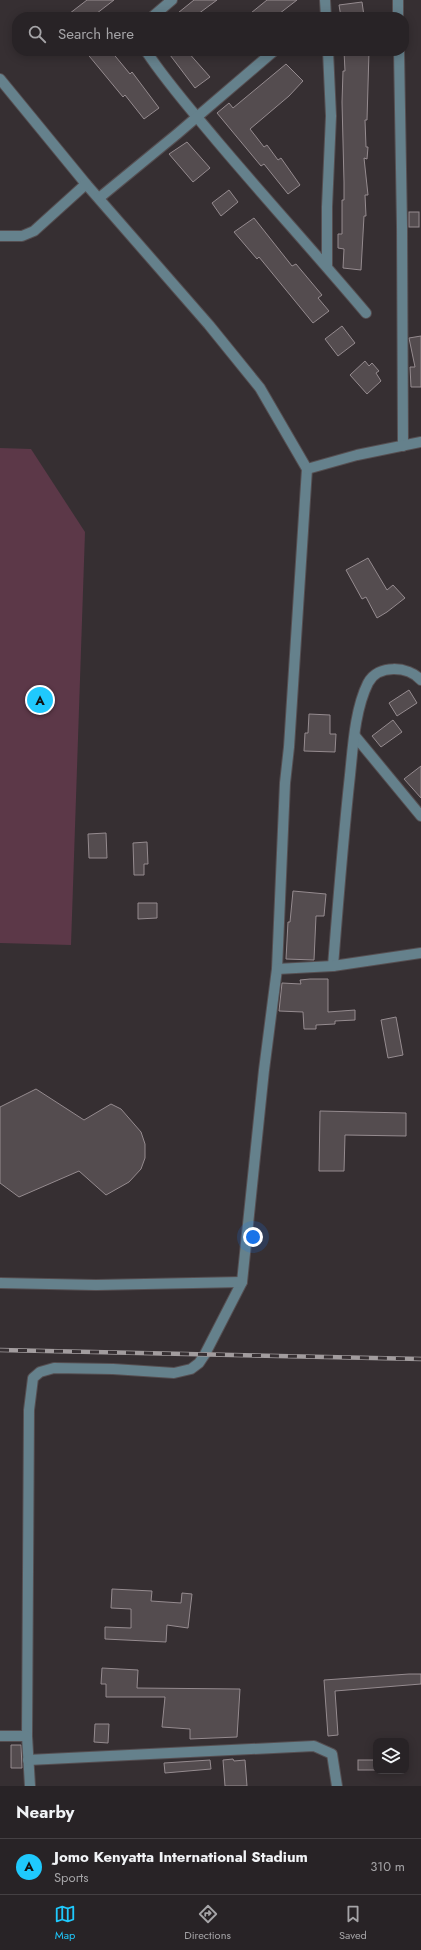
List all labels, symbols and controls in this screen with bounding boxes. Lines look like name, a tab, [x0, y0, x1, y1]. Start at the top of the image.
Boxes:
search box	[12, 12, 409, 56]
icon: search	[26, 23, 48, 45]
text: Search here	[58, 23, 134, 45]
pin: A	[27, 685, 53, 715]
your location	[243, 1227, 263, 1247]
map controls	[373, 1738, 409, 1774]
button: layers	[373, 1738, 409, 1774]
text: Nearby	[16, 1800, 74, 1824]
text: Jomo Kenyatta International Stadium	[54, 1846, 308, 1868]
text: A	[24, 1857, 34, 1876]
text: 310 m	[370, 1857, 405, 1876]
text: Sports	[54, 1868, 88, 1887]
tab: Map	[54, 1903, 76, 1943]
tab: Directions	[184, 1903, 231, 1943]
tab: Saved	[339, 1903, 367, 1943]

